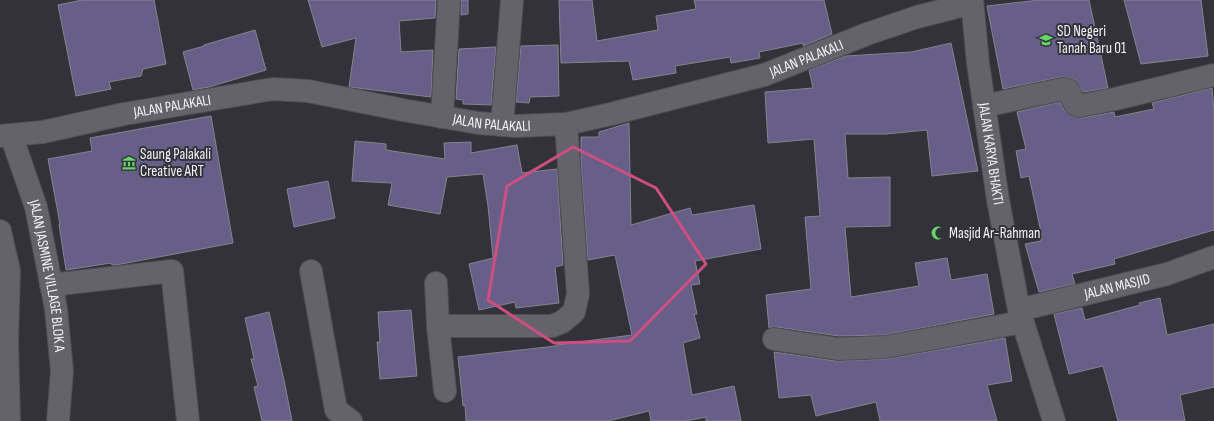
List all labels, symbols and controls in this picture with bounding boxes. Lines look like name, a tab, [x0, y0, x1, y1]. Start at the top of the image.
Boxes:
place label: SD Negeri Tanah Baru 01	[1057, 22, 1127, 58]
school or university icon: SD Negeri Tanah Baru 01	[1038, 32, 1054, 48]
street label: JALAN PALAKALI	[766, 35, 846, 82]
street label: JALAN PALAKALI	[131, 90, 212, 122]
street label: JALAN KARYA BHAKTI	[974, 101, 1008, 206]
street label: JALAN PALAKALI	[450, 109, 531, 136]
place label: Saung Palakali Creative ART	[140, 145, 211, 181]
museum icon: Saung Palakali Creative ART	[121, 155, 137, 171]
street label: JALAN JASMINE VILLAGE BLOK A	[24, 196, 70, 353]
place label: Masjid Ar-Rahman	[949, 224, 1040, 243]
mosque icon: Masjid Ar-Rahman	[930, 225, 946, 241]
street label: JALAN MASJID	[1081, 269, 1152, 304]

